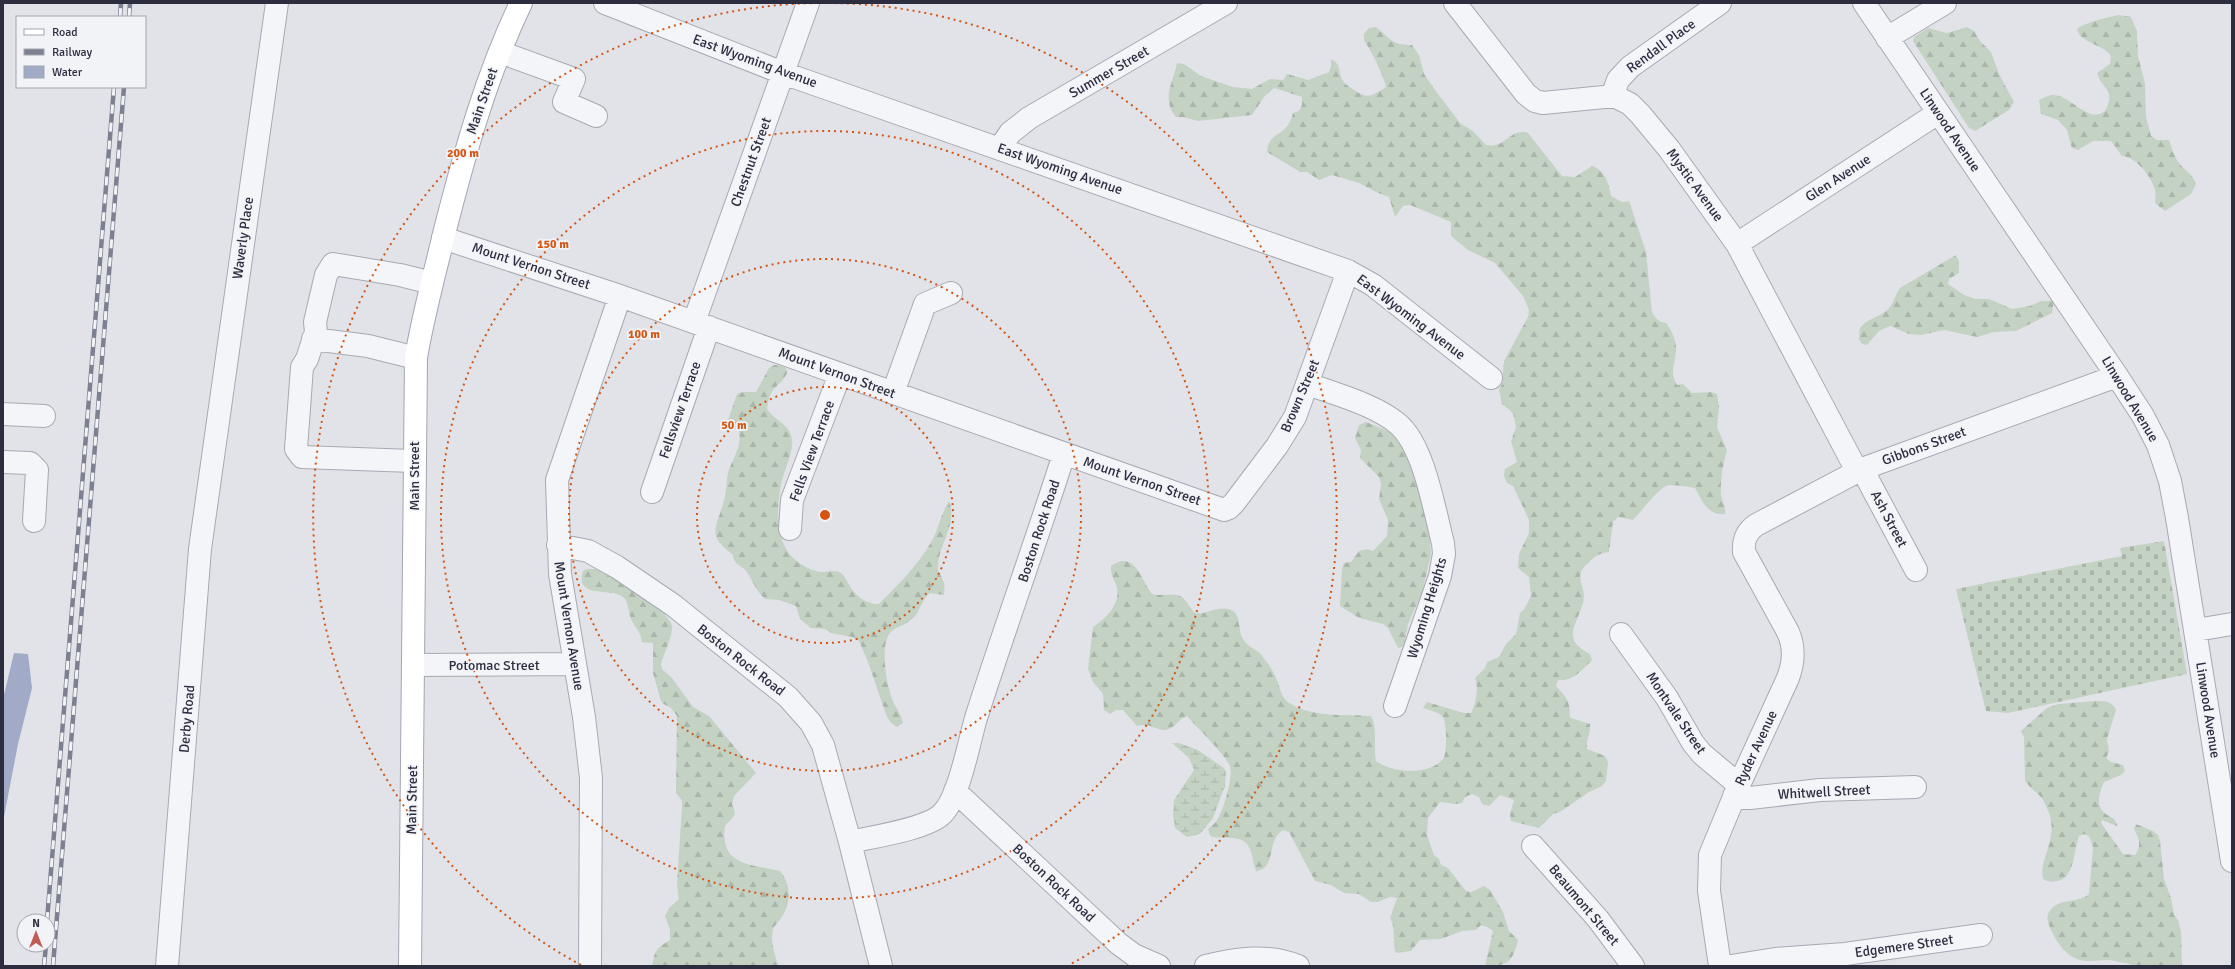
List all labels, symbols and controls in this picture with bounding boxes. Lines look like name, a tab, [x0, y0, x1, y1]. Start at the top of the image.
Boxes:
street label: Rendall Place	[1623, 15, 1699, 77]
legend	[16, 16, 146, 88]
text: Road	[52, 25, 78, 40]
street label: East Wyoming Avenue	[690, 31, 820, 91]
street label: Summer Street	[1066, 42, 1152, 102]
text: Railway	[52, 45, 92, 60]
text: Water	[52, 65, 83, 80]
street label: Main Street	[463, 65, 501, 137]
street label: Linwood Avenue	[1916, 85, 1984, 175]
street label: Chestnut Street	[727, 115, 775, 209]
street label: East Wyoming Avenue	[995, 140, 1125, 198]
street label: Mystic Avenue	[1663, 145, 1727, 225]
text: 200 m	[447, 146, 479, 161]
street label: Glen Avenue	[1802, 151, 1874, 205]
street label: Waverly Place	[229, 196, 257, 280]
text: 150 m	[537, 237, 569, 252]
street label: Mount Vernon Street	[470, 239, 592, 293]
street label: East Wyoming Avenue	[1353, 271, 1469, 363]
text: 100 m	[628, 327, 660, 342]
street label: Mount Vernon Street	[776, 344, 898, 402]
street label: Linwood Avenue	[2098, 353, 2162, 445]
street label: Brown Street	[1277, 357, 1323, 435]
street label: Fellsview Terrace	[655, 359, 705, 461]
street label: Fells View Terrace	[786, 398, 838, 504]
text: 50 m	[721, 418, 747, 433]
street label: Gibbons Street	[1880, 423, 1968, 469]
street label: Main Street	[406, 441, 423, 511]
street label: Mount Vernon Street	[1081, 453, 1203, 509]
street label: Boston Rock Road	[1014, 478, 1064, 584]
street label: Ash Street	[1867, 488, 1911, 550]
centre of rings	[818, 508, 832, 522]
street label: Wyoming Heights	[1404, 555, 1450, 661]
street label: Mount Vernon Avenue	[550, 560, 588, 692]
street label: Boston Rock Road	[694, 620, 788, 700]
street label: Potomac Street	[448, 657, 540, 674]
street label: Linwood Avenue	[2192, 661, 2224, 759]
street label: Montvale Street	[1642, 669, 1710, 757]
street label: Derby Road	[176, 684, 198, 754]
street label: Ryder Avenue	[1731, 708, 1781, 788]
street label: Main Street	[403, 765, 421, 835]
street label: Whitwell Street	[1777, 781, 1871, 803]
street label: Boston Rock Road	[1009, 840, 1099, 926]
street label: Beaumont Street	[1545, 861, 1623, 949]
north arrow	[16, 913, 56, 953]
text: N	[32, 917, 40, 930]
street label: Edgemere Street	[1854, 931, 1954, 961]

